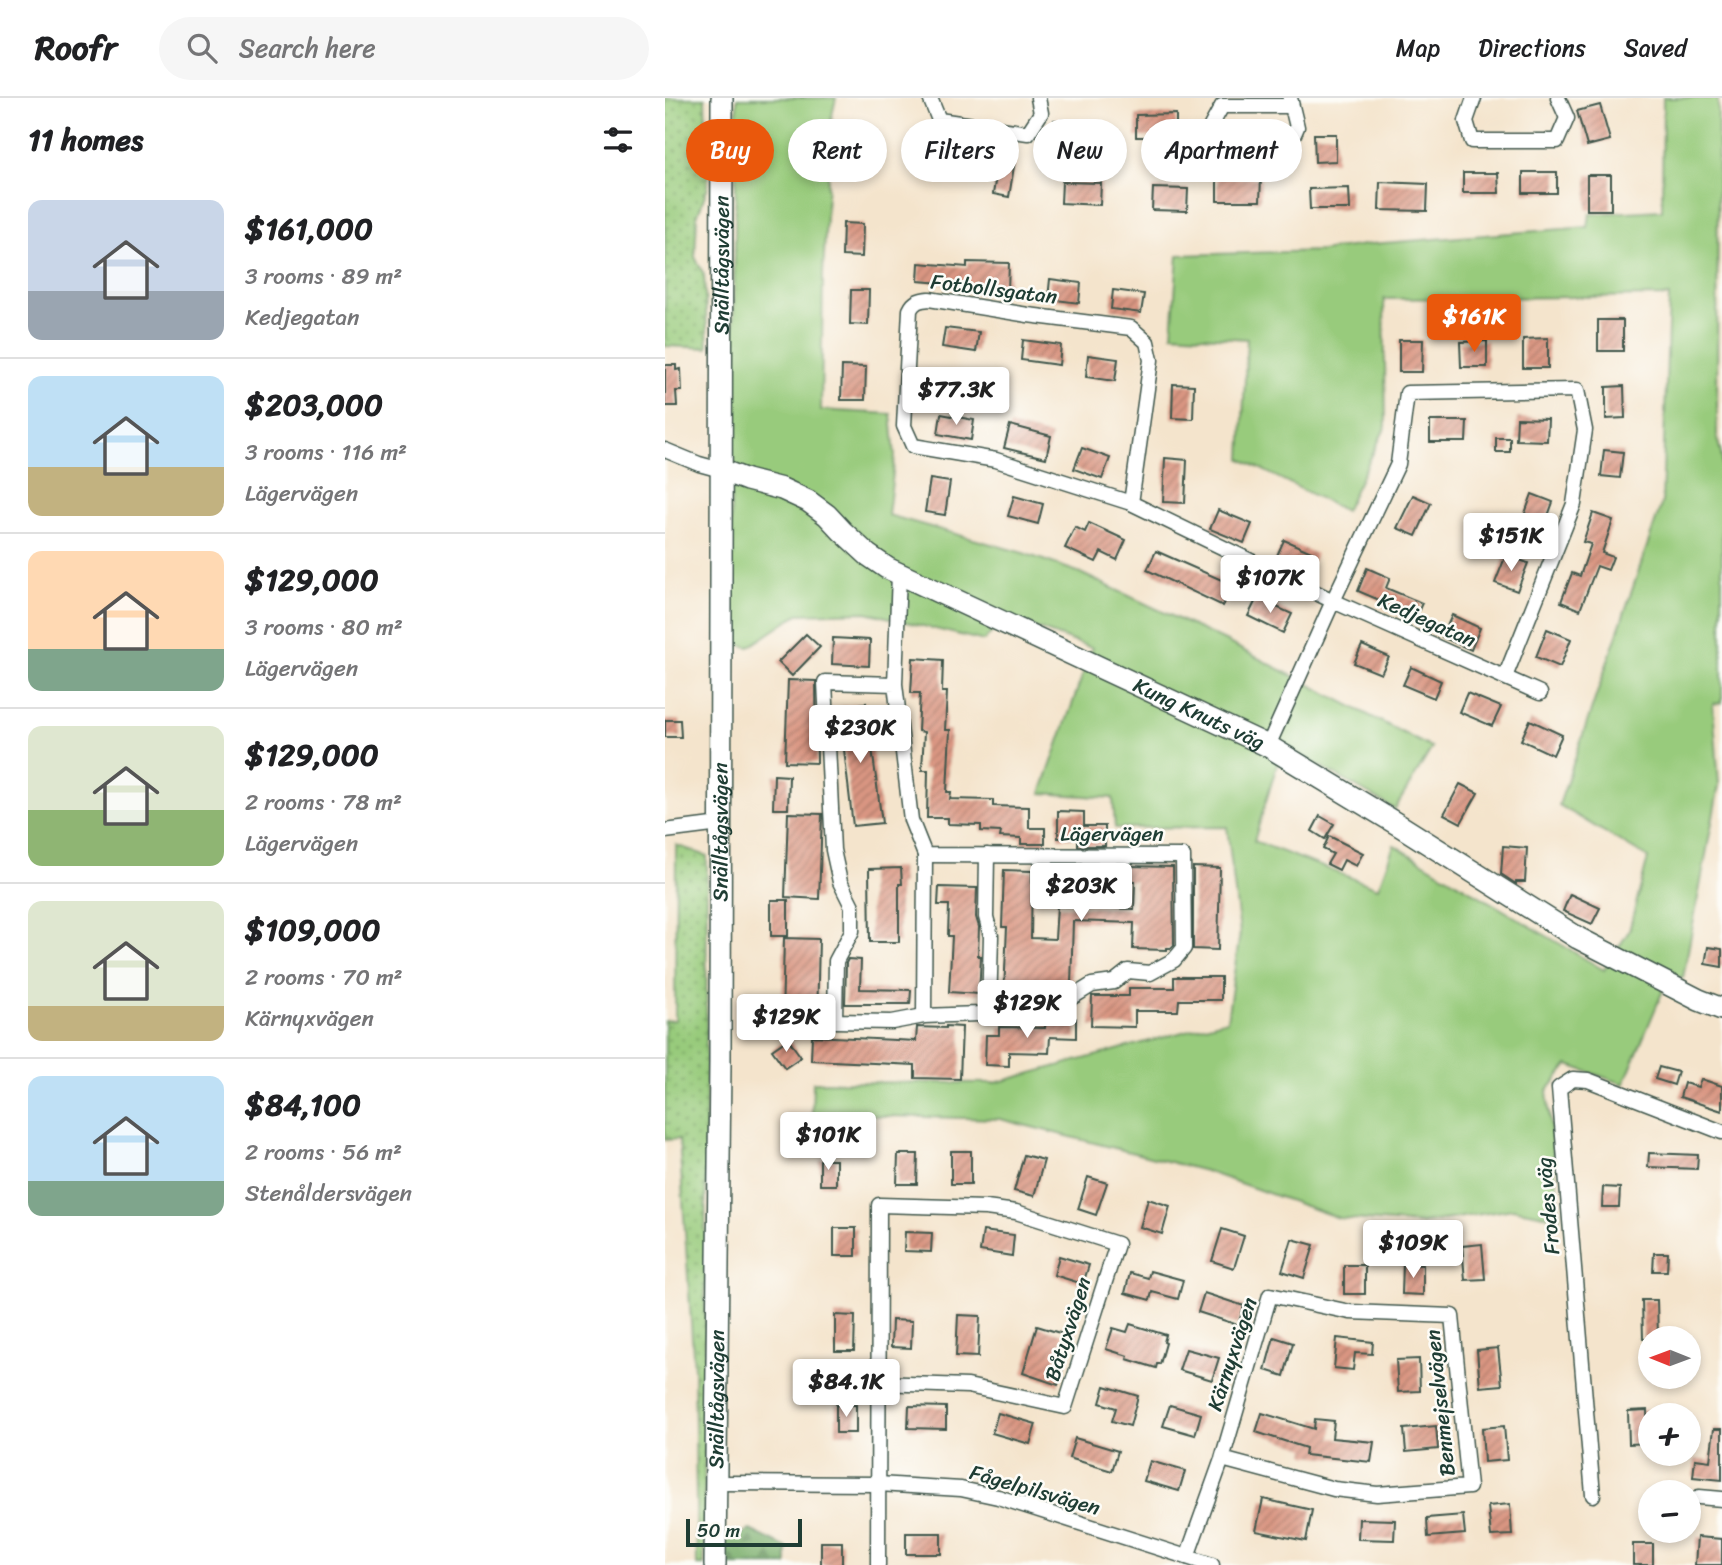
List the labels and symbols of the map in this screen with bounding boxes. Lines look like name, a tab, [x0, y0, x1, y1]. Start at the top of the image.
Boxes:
street label: Snälltågsvägen	[703, 195, 741, 335]
street label: Fotbollsgatan	[929, 262, 1059, 316]
pin: $161K	[1425, 294, 1523, 354]
pin: $77.3K	[899, 368, 1013, 427]
pin: $151K	[1462, 514, 1560, 573]
pin: $107K	[1221, 556, 1319, 615]
street label: Kedjegatan	[1372, 581, 1482, 659]
street label: Kung Knuts väg	[1127, 666, 1272, 761]
pin: $230K	[811, 706, 909, 765]
street label: Snälltågsvägen	[701, 762, 740, 902]
street label: Lägervägen	[1060, 815, 1164, 853]
pin: $203K	[1032, 864, 1130, 923]
pin: $129K	[978, 981, 1076, 1040]
pin: $129K	[737, 995, 835, 1054]
pin: $101K	[779, 1112, 877, 1172]
street label: Frodes väg	[1525, 1155, 1571, 1256]
pin: $109K	[1364, 1220, 1462, 1280]
street label: Båtyxvägen	[1033, 1272, 1103, 1386]
street label: Kärnyxvägen	[1196, 1292, 1268, 1416]
north arrow	[1638, 1326, 1701, 1390]
street label: Benmejselvägen	[1413, 1328, 1467, 1478]
street label: Snälltågsvägen	[697, 1329, 736, 1469]
pin: $84.1K	[789, 1360, 903, 1419]
street label: Fågelpilsvägen	[965, 1453, 1105, 1527]
scale bar	[686, 1516, 801, 1548]

